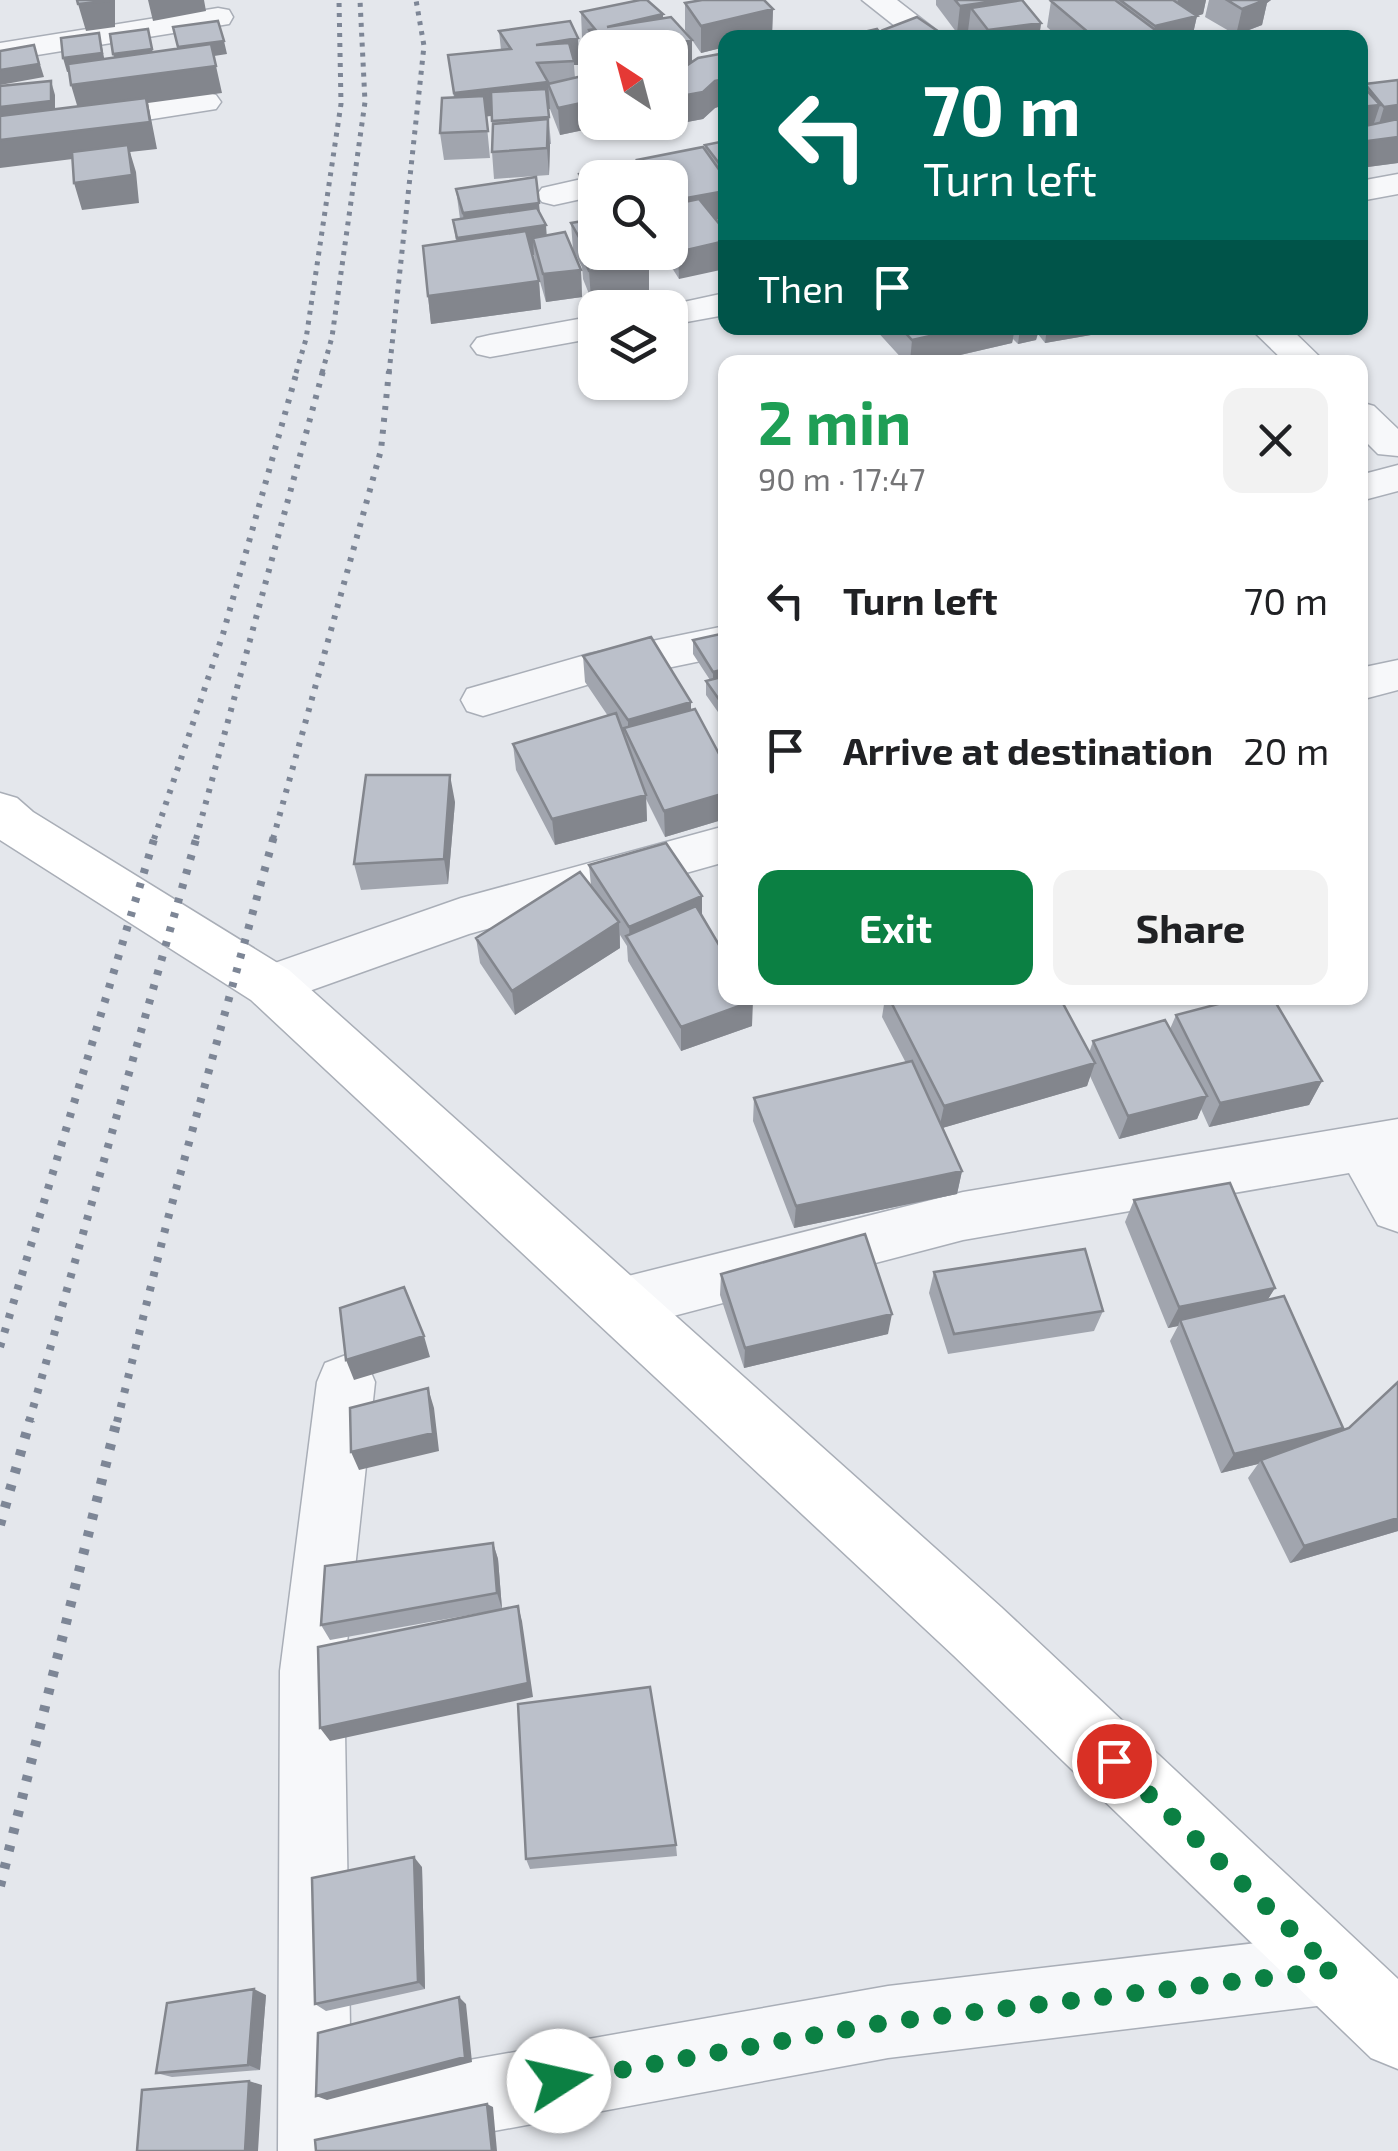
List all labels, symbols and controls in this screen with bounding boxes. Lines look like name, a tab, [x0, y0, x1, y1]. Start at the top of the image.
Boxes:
north arrow	[578, 30, 688, 140]
map controls	[578, 30, 688, 400]
text: 70 m	[923, 66, 1081, 150]
icon: left	[758, 70, 888, 200]
text: Turn left	[923, 151, 1097, 205]
button: search	[578, 160, 688, 270]
icon: arrive	[865, 260, 920, 315]
text: Then	[758, 265, 845, 311]
button: layers	[578, 290, 688, 400]
text: 2 min	[758, 385, 911, 457]
button: close	[1223, 388, 1328, 493]
text: 90 m · 17:47	[758, 459, 925, 497]
icon: left	[758, 573, 813, 628]
text: Turn left	[843, 577, 998, 623]
text: 70 m	[1244, 577, 1328, 623]
icon: arrive	[758, 723, 813, 778]
text: Arrive at destination	[843, 727, 1213, 773]
text: 20 m	[1243, 727, 1329, 773]
button: Exit	[758, 870, 1033, 985]
button: Share	[1053, 870, 1328, 985]
pin	[1072, 1719, 1157, 1804]
icon: arrive	[1087, 1734, 1142, 1789]
position arrow	[507, 2029, 611, 2133]

